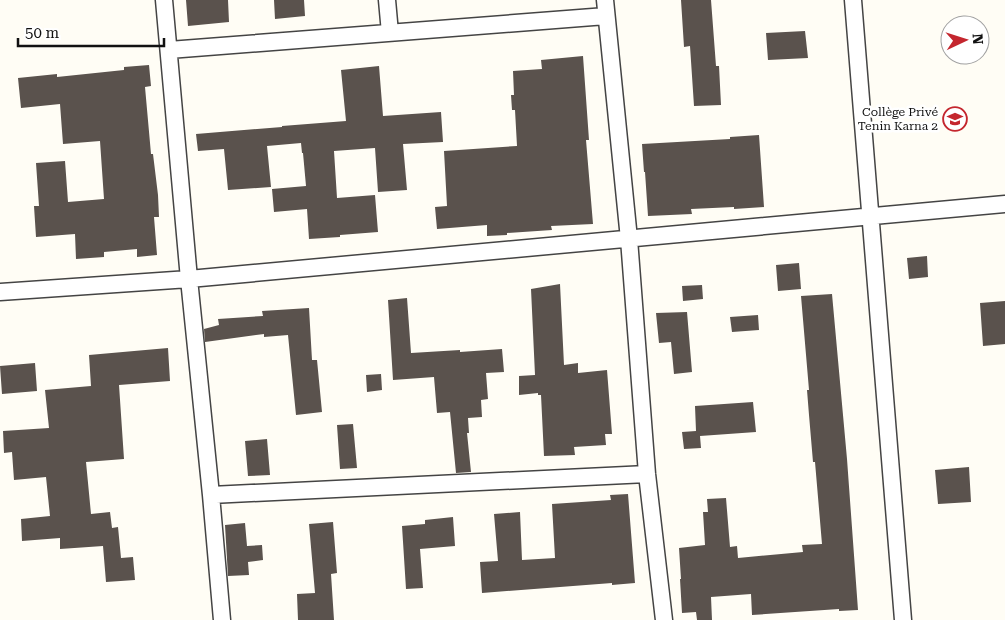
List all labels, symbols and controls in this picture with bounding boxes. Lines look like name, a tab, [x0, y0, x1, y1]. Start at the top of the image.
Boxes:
scale bar	[18, 15, 164, 47]
north arrow	[940, 15, 990, 65]
text: 50 m	[25, 24, 60, 42]
text: N	[970, 33, 986, 45]
place label: Collège Privé Tenin Karna 2	[858, 105, 938, 133]
school or university icon: Collège Privé Tenin Karna 2	[942, 106, 968, 132]

